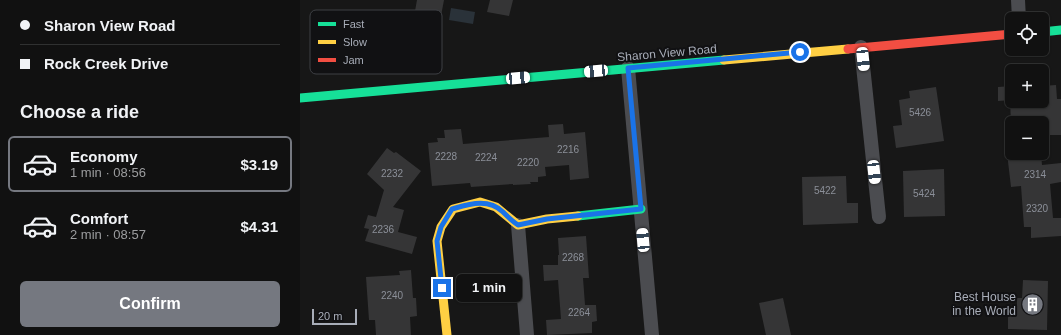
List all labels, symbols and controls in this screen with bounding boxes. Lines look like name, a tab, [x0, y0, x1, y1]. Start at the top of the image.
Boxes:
legend	[310, 10, 442, 74]
map controls	[1005, 12, 1049, 160]
button: locate	[1005, 12, 1049, 56]
text: Sharon View Road	[44, 17, 175, 34]
text: Fast	[343, 18, 364, 30]
text: Slow	[343, 36, 367, 48]
street label: Sharon View Road	[617, 42, 717, 64]
route start	[791, 43, 809, 61]
car	[856, 46, 870, 72]
text: Jam	[343, 54, 364, 66]
text: Rock Creek Drive	[44, 55, 168, 72]
car	[584, 64, 608, 78]
button: +	[1005, 64, 1049, 108]
car	[506, 71, 530, 85]
text: Choose a ride	[20, 102, 139, 122]
house number: 5426	[909, 107, 932, 118]
button: −	[1005, 116, 1049, 160]
house number: 2216	[557, 144, 580, 155]
icon: car	[22, 146, 58, 182]
text: Economy	[70, 148, 138, 165]
house number: 2228	[435, 151, 458, 162]
house number: 2224	[475, 152, 498, 163]
text: $3.19	[240, 156, 278, 173]
house number: 2220	[517, 157, 540, 168]
car	[867, 159, 881, 185]
text: 1 min · 08:56	[70, 165, 146, 180]
house number: 2232	[381, 168, 404, 179]
house number: 2314	[1024, 169, 1047, 180]
house number: 5422	[814, 185, 837, 196]
house number: 5424	[913, 188, 936, 199]
house number: 2320	[1026, 203, 1049, 214]
icon: car	[22, 208, 58, 244]
text: Comfort	[70, 210, 128, 227]
text: $4.31	[240, 218, 278, 235]
house number: 2236	[372, 224, 395, 235]
text: 2 min · 08:57	[70, 227, 146, 242]
car	[636, 228, 650, 252]
house number: 2268	[562, 252, 585, 263]
callout: 1 min	[456, 274, 522, 302]
route end	[433, 279, 451, 297]
text: 1 min	[472, 280, 506, 295]
button: Confirm	[20, 281, 280, 327]
house number: 2240	[381, 290, 404, 301]
place label: Best House in the World	[952, 290, 1016, 318]
building icon: Best House in the World	[1019, 291, 1045, 317]
scale bar	[312, 307, 357, 326]
house number: 2264	[568, 307, 591, 318]
text: 20 m	[318, 310, 342, 322]

